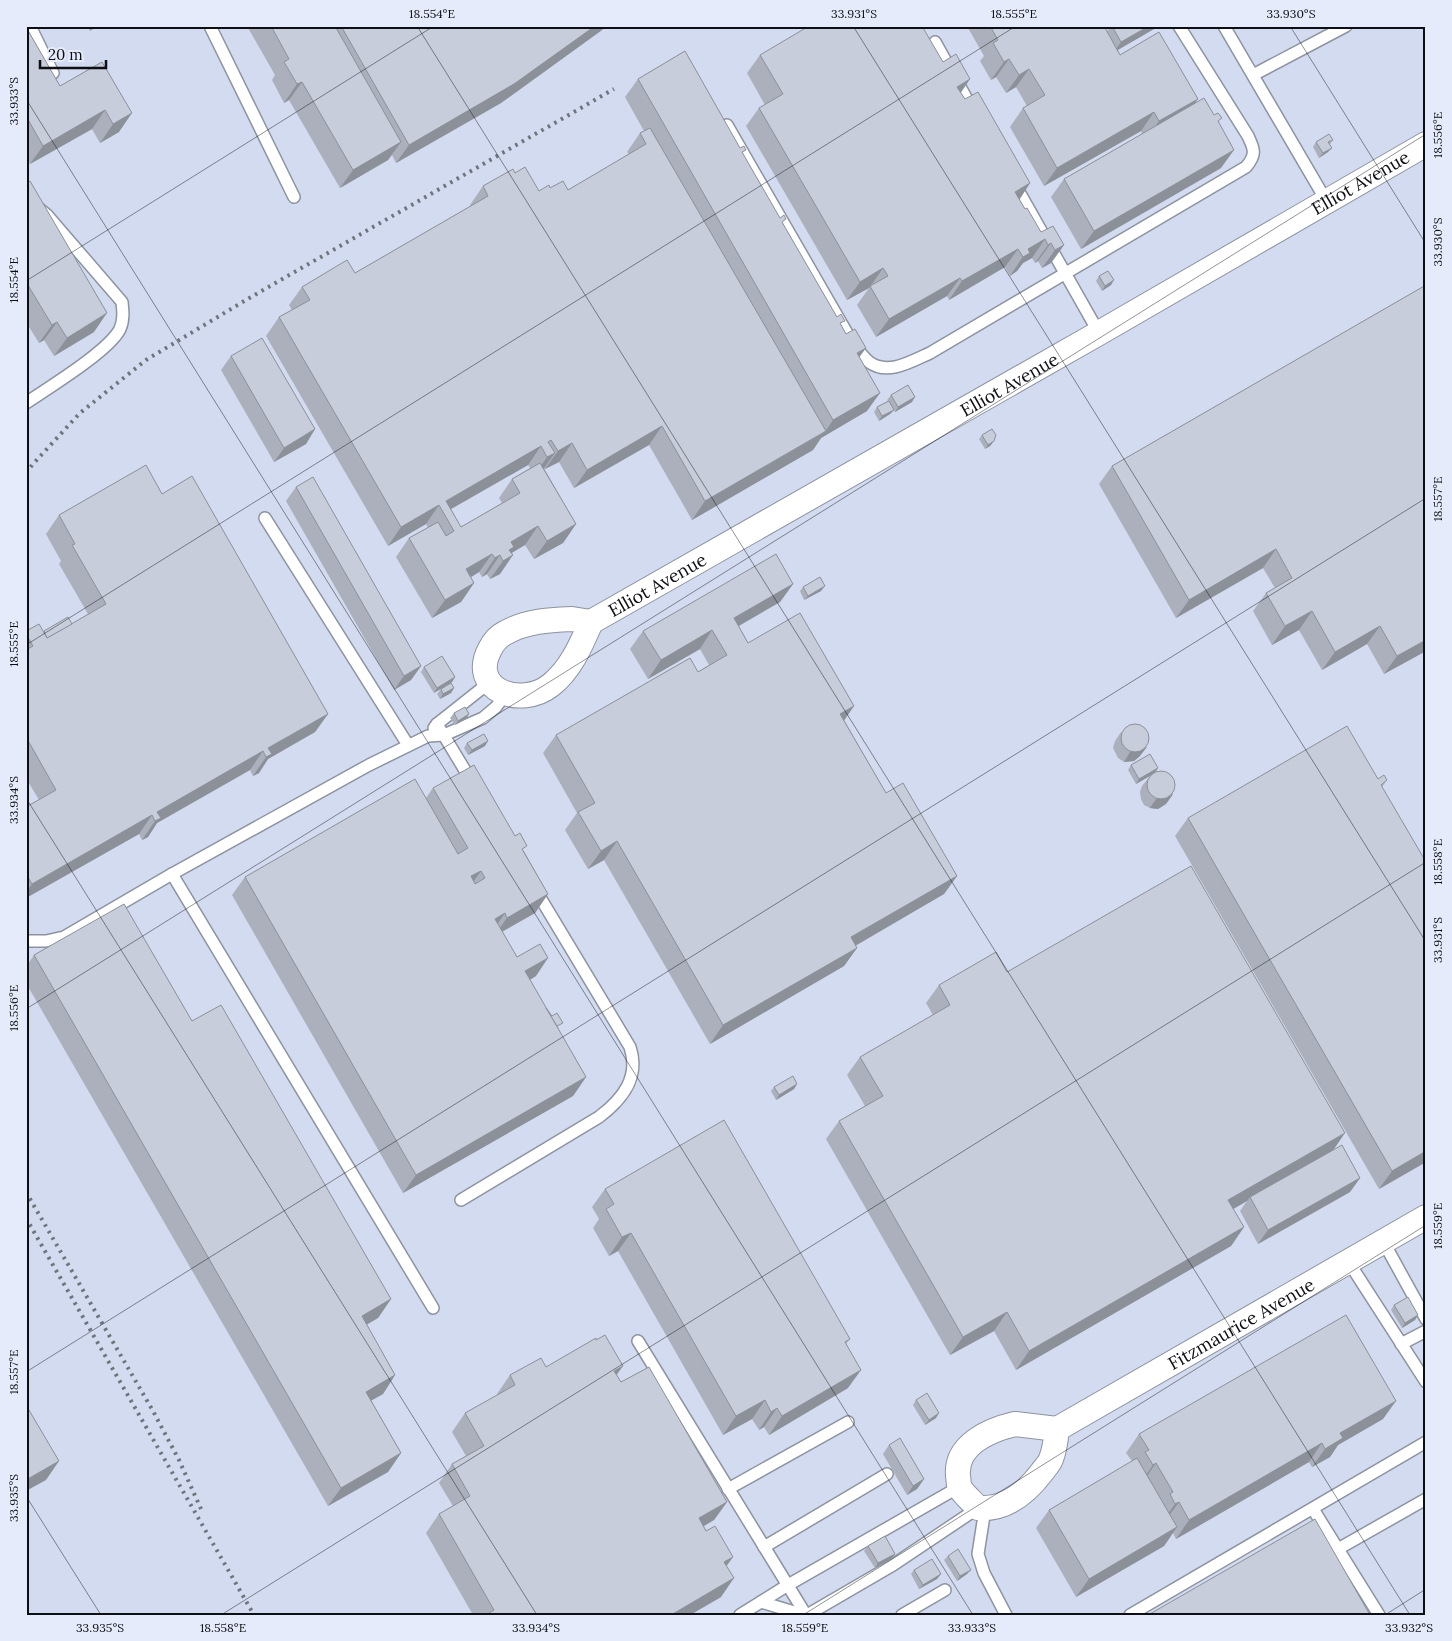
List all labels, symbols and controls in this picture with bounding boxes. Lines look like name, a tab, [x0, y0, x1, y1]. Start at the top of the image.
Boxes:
text: 18.554°E	[409, 6, 455, 21]
text: 33.931°S	[831, 6, 877, 21]
text: 18.555°E	[991, 6, 1037, 21]
text: 33.930°S	[1266, 6, 1316, 21]
scale bar	[40, 38, 106, 70]
text: 20 m	[48, 45, 83, 64]
text: 33.933°S	[6, 77, 21, 125]
text: 18.556°E	[1430, 112, 1445, 158]
street label: Elliot Avenue	[1307, 145, 1413, 219]
text: 33.930°S	[1430, 217, 1445, 267]
text: 18.554°E	[6, 257, 21, 303]
street label: Elliot Avenue	[956, 347, 1063, 421]
text: 18.557°E	[1430, 476, 1445, 522]
street label: Elliot Avenue	[604, 547, 711, 621]
text: 18.555°E	[6, 621, 21, 667]
text: 33.934°S	[6, 776, 21, 824]
text: 18.558°E	[1430, 839, 1445, 885]
text: 33.931°S	[1430, 917, 1445, 963]
text: 18.556°E	[6, 985, 21, 1031]
text: 18.559°E	[1430, 1203, 1445, 1249]
street label: Fitzmaurice Avenue	[1163, 1272, 1318, 1375]
text: 18.557°E	[6, 1349, 21, 1395]
text: 33.935°S	[6, 1474, 21, 1522]
text: 33.935°S	[76, 1620, 124, 1635]
text: 18.558°E	[200, 1620, 246, 1635]
text: 33.934°S	[512, 1620, 560, 1635]
text: 18.559°E	[782, 1620, 828, 1635]
text: 33.933°S	[948, 1620, 996, 1635]
text: 33.932°S	[1385, 1620, 1433, 1635]

